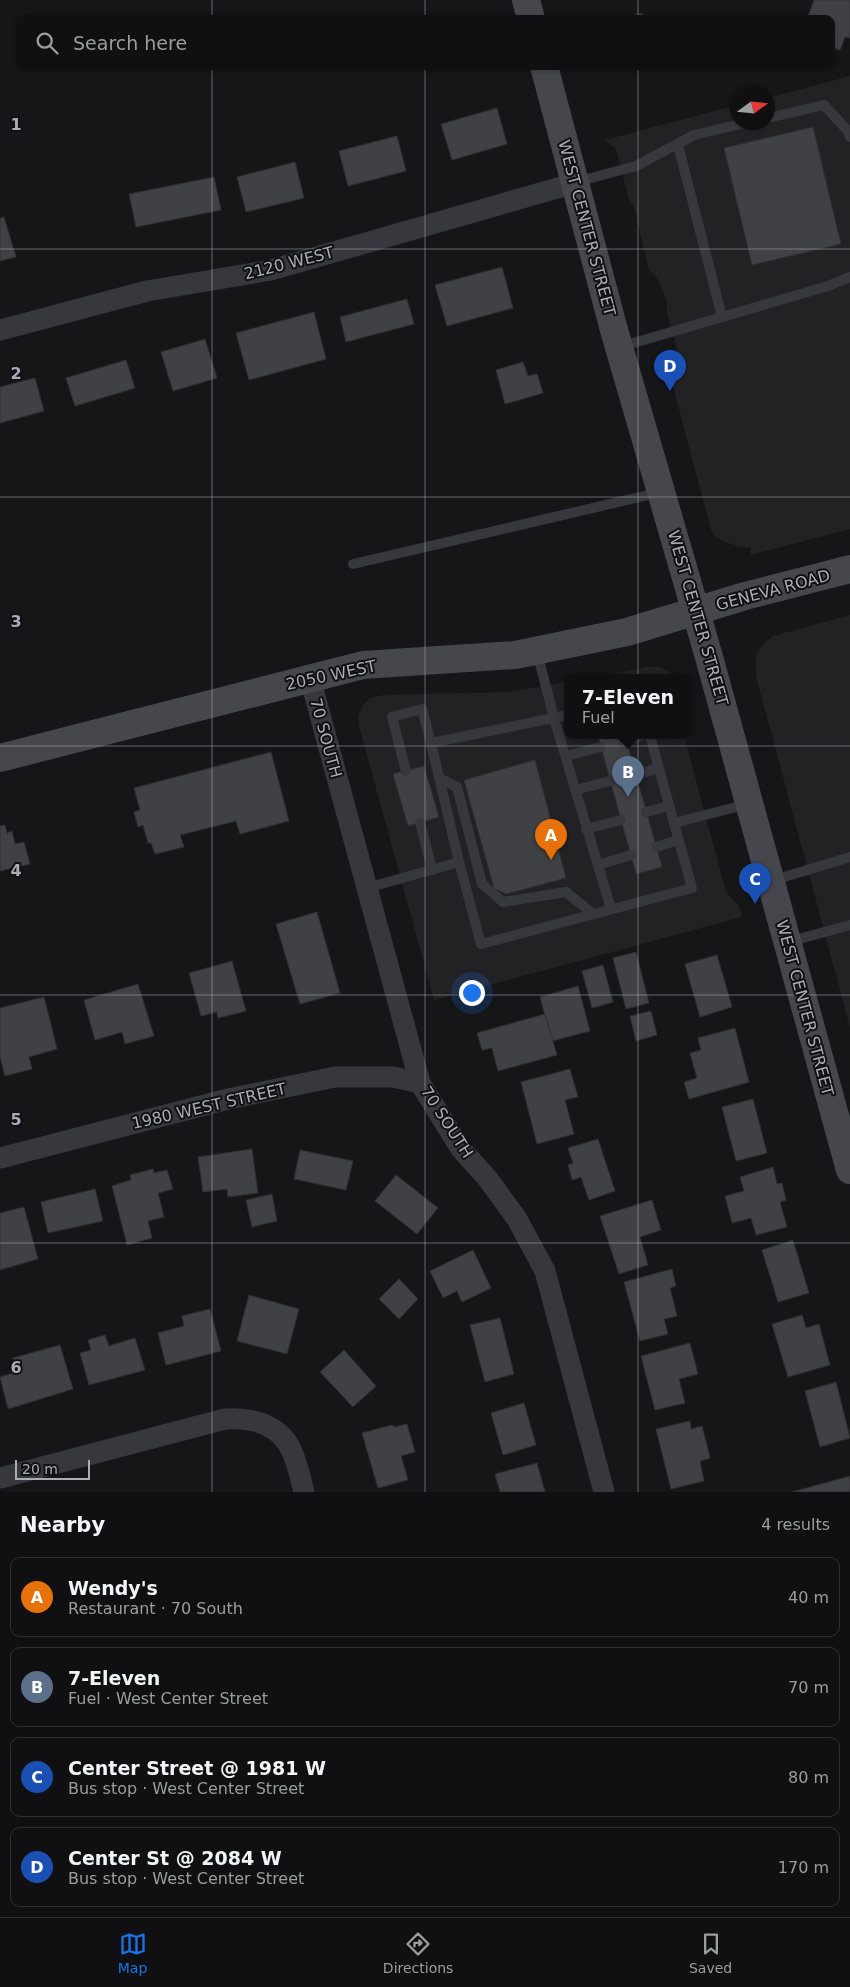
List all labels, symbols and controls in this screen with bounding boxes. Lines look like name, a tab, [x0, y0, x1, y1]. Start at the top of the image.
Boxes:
search box	[15, 15, 835, 70]
icon: search	[33, 29, 61, 57]
text: Search here	[73, 32, 187, 54]
north arrow	[730, 85, 775, 130]
text: 1	[10, 115, 22, 134]
street label: WEST CENTER STREET	[554, 138, 620, 318]
street label: 2120 WEST	[242, 243, 336, 283]
pin: D	[654, 350, 686, 391]
text: 2	[10, 364, 22, 383]
street label: WEST CENTER STREET	[664, 528, 732, 708]
street label: GENEVA ROAD	[714, 566, 832, 614]
text: 3	[10, 612, 22, 631]
street label: 2050 WEST	[284, 656, 378, 694]
popup	[564, 674, 692, 739]
text: 7-Eleven	[582, 686, 674, 708]
street label: 70 SOUTH	[306, 696, 346, 780]
text: Fuel	[582, 708, 615, 727]
pin: B	[612, 756, 644, 797]
pin: A	[535, 819, 567, 860]
text: 4	[10, 861, 22, 880]
pin: C	[739, 863, 771, 904]
street label: WEST CENTER STREET	[772, 918, 838, 1098]
your location	[459, 980, 485, 1006]
street label: 1980 WEST STREET	[130, 1079, 288, 1133]
street label: 70 SOUTH	[417, 1083, 477, 1161]
text: 5	[10, 1110, 22, 1129]
text: 6	[10, 1358, 22, 1377]
scale bar	[15, 1457, 90, 1480]
text: 20 m	[22, 1461, 58, 1477]
text: Nearby	[20, 1513, 105, 1537]
text: 4 results	[761, 1515, 830, 1534]
text: Wendy's	[68, 1577, 158, 1599]
text: A	[31, 1588, 43, 1607]
text: 40 m	[788, 1588, 829, 1607]
text: Restaurant · 70 South	[68, 1599, 243, 1618]
text: 7-Eleven	[68, 1667, 160, 1689]
text: B	[31, 1678, 43, 1697]
text: 70 m	[788, 1678, 829, 1697]
text: Fuel · West Center Street	[68, 1689, 268, 1708]
text: Center Street @ 1981 W	[68, 1757, 326, 1779]
text: C	[31, 1768, 43, 1787]
text: 80 m	[788, 1768, 829, 1787]
text: Bus stop · West Center Street	[68, 1779, 304, 1798]
text: Center St @ 2084 W	[68, 1847, 282, 1869]
text: D	[30, 1858, 44, 1877]
text: 170 m	[778, 1858, 829, 1877]
text: Bus stop · West Center Street	[68, 1869, 304, 1888]
tab: Map	[118, 1930, 147, 1976]
tab: Directions	[383, 1930, 453, 1976]
tab: Saved	[689, 1930, 732, 1976]

